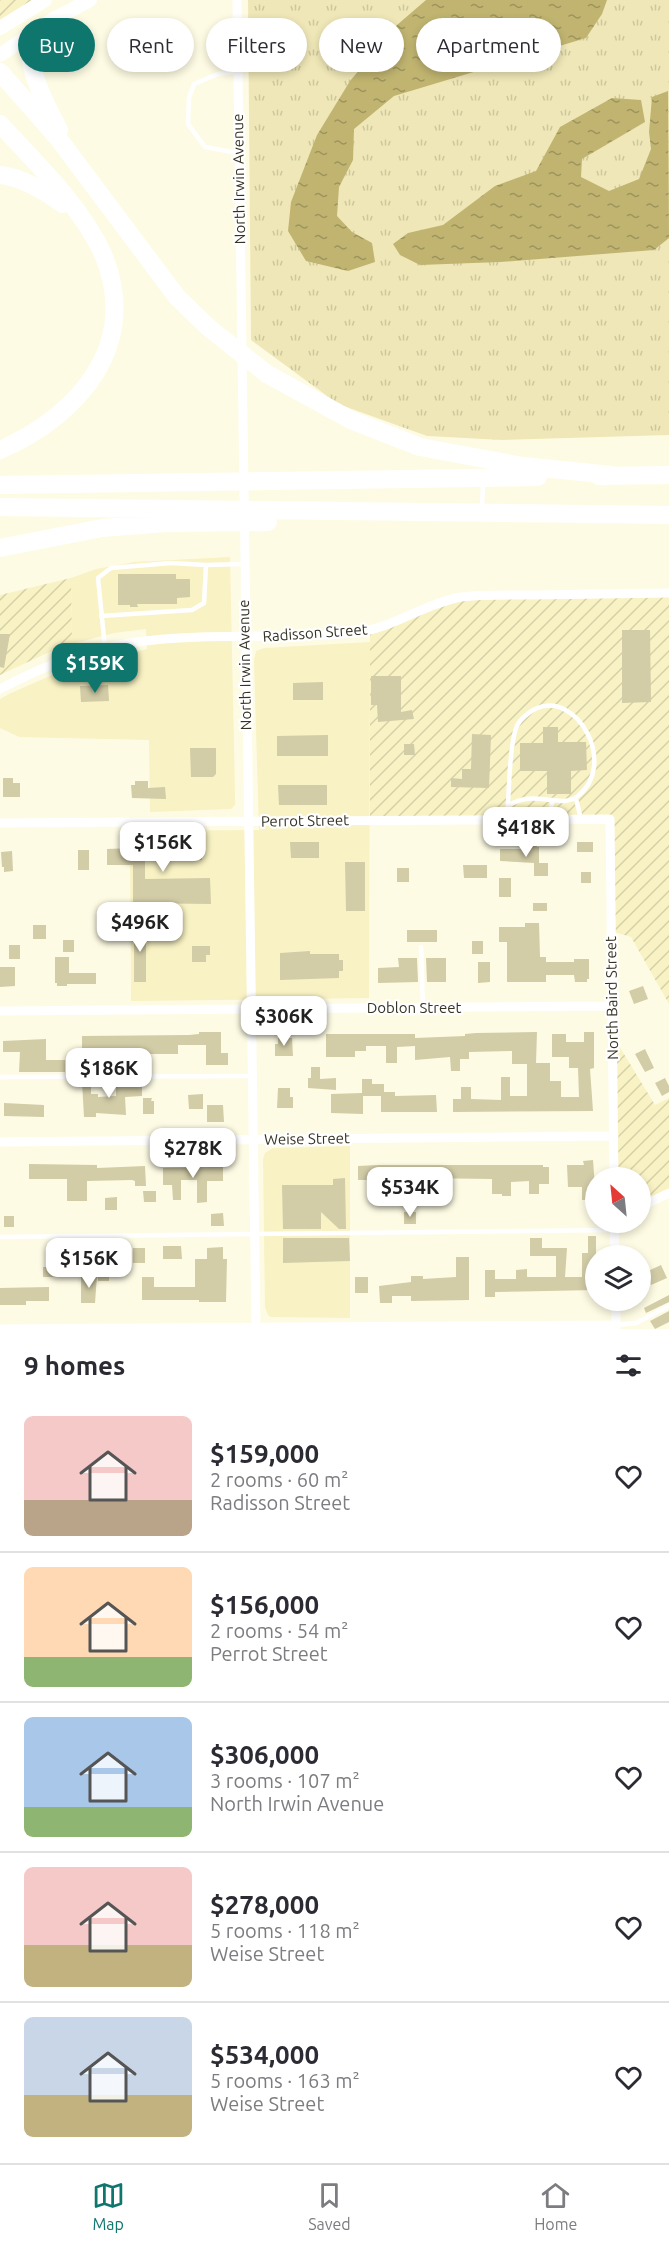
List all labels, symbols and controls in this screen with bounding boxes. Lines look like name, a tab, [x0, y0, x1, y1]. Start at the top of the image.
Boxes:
chip: Buy	[18, 18, 95, 72]
chip: Rent	[107, 18, 194, 72]
chip: Filters	[206, 18, 307, 72]
chip: New	[319, 18, 404, 72]
chip: Apartment	[416, 18, 561, 72]
street label: North Irwin Avenue	[229, 114, 248, 245]
street label: North Irwin Avenue	[235, 600, 254, 731]
street label: Radisson Street	[262, 620, 368, 645]
pin: $159K	[53, 643, 137, 694]
text: $159K	[66, 651, 124, 674]
pin: $418K	[484, 807, 568, 858]
street label: Perrot Street	[261, 811, 349, 830]
text: $418K	[497, 815, 555, 838]
pin: $156K	[121, 822, 205, 873]
text: $156K	[134, 830, 192, 853]
pin: $496K	[98, 902, 182, 953]
text: $496K	[111, 910, 169, 933]
street label: North Baird Street	[602, 936, 621, 1060]
pin: $306K	[242, 996, 326, 1047]
street label: Doblon Street	[367, 999, 461, 1016]
text: $306K	[255, 1004, 313, 1027]
pin: $186K	[67, 1048, 151, 1099]
text: $186K	[80, 1056, 138, 1079]
pin: $278K	[151, 1128, 235, 1179]
street label: Weise Street	[264, 1129, 350, 1148]
text: $278K	[164, 1136, 222, 1159]
pin: $534K	[368, 1167, 452, 1218]
north arrow	[585, 1167, 651, 1233]
map controls	[585, 1167, 651, 1311]
text: $534K	[381, 1175, 439, 1198]
pin: $156K	[47, 1238, 131, 1289]
button: layers	[585, 1245, 651, 1311]
text: $156K	[60, 1246, 118, 1269]
icon: filters	[612, 1349, 645, 1382]
text: 9 homes	[24, 1351, 125, 1380]
text: $159,000	[210, 1439, 319, 1468]
icon: home	[72, 1440, 144, 1512]
icon: heart	[612, 1460, 645, 1493]
text: 2 rooms · 60 m²	[210, 1468, 348, 1491]
text: Radisson Street	[210, 1491, 350, 1514]
text: $156,000	[210, 1590, 319, 1619]
icon: home	[72, 1591, 144, 1663]
icon: heart	[612, 1611, 645, 1644]
text: 2 rooms · 54 m²	[210, 1619, 348, 1642]
text: Perrot Street	[210, 1642, 328, 1665]
text: $306,000	[210, 1740, 319, 1769]
icon: home	[72, 1741, 144, 1813]
icon: heart	[612, 1761, 645, 1794]
text: 3 rooms · 107 m²	[210, 1769, 360, 1792]
text: North Irwin Avenue	[210, 1792, 384, 1815]
text: $278,000	[210, 1890, 319, 1919]
icon: home	[72, 1891, 144, 1963]
icon: heart	[612, 1911, 645, 1944]
text: 5 rooms · 118 m²	[210, 1919, 360, 1942]
text: Weise Street	[210, 1942, 324, 1965]
text: $534,000	[210, 2040, 319, 2069]
icon: home	[72, 2041, 144, 2113]
icon: heart	[612, 2061, 645, 2094]
text: 5 rooms · 163 m²	[210, 2069, 360, 2092]
text: Weise Street	[210, 2092, 324, 2115]
tab: Map	[92, 2179, 125, 2233]
tab: Saved	[308, 2179, 351, 2233]
tab: Home	[534, 2179, 577, 2233]

